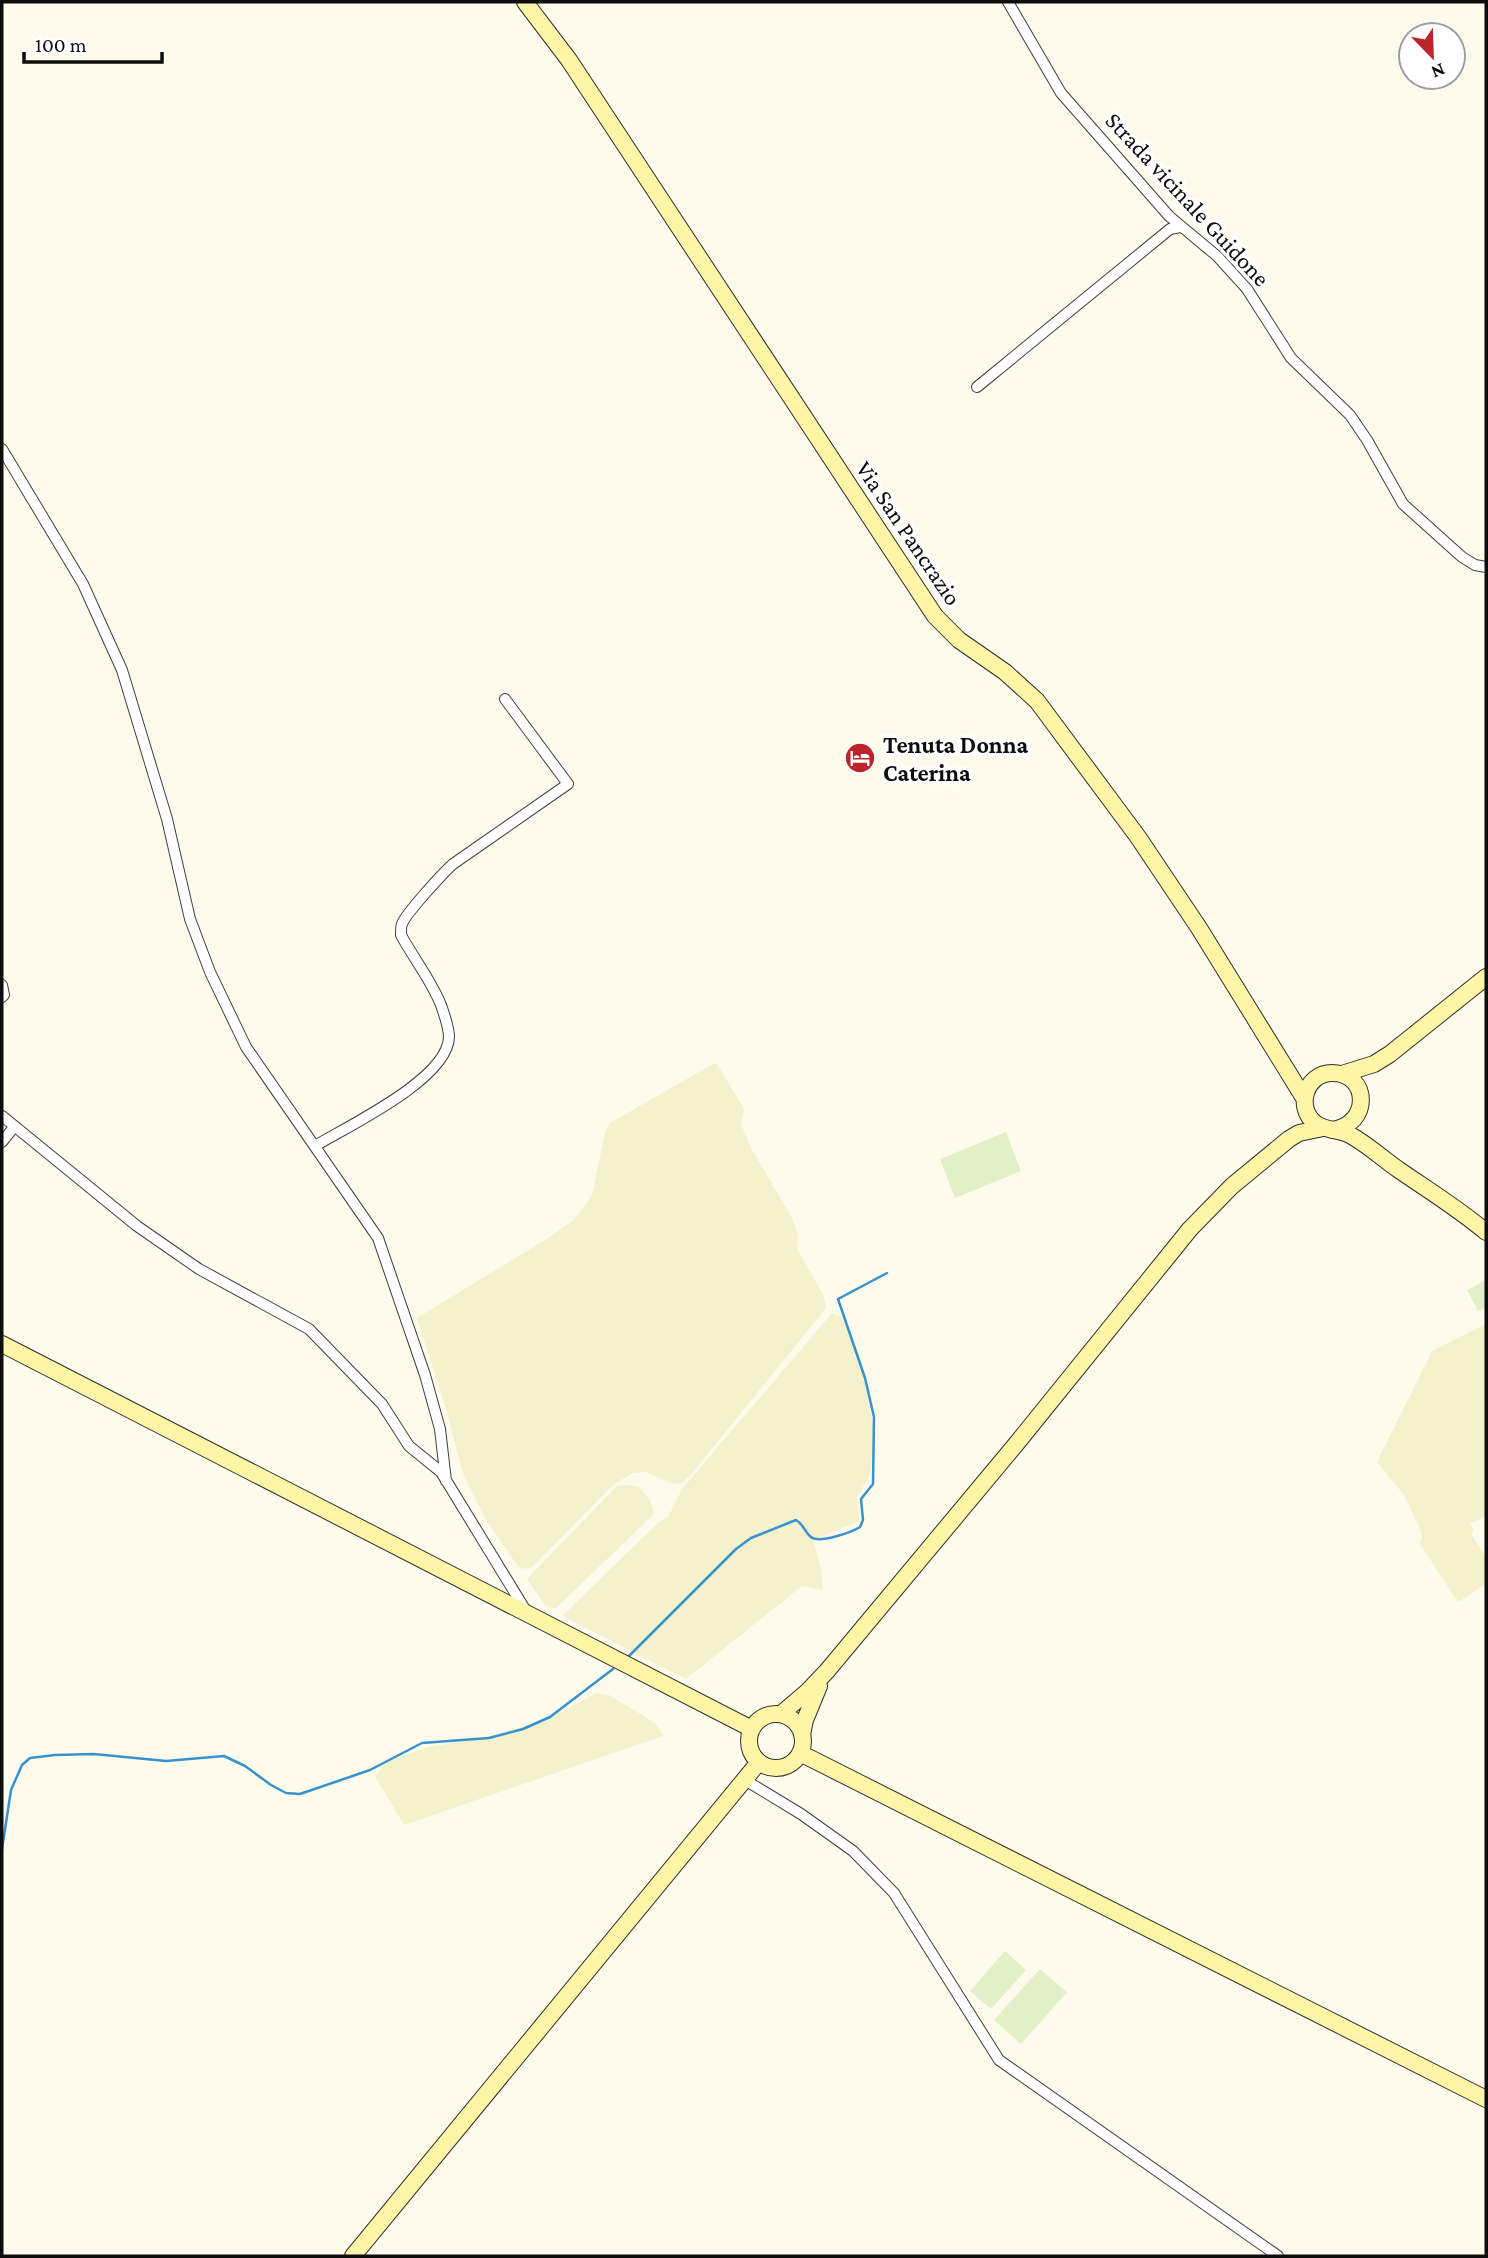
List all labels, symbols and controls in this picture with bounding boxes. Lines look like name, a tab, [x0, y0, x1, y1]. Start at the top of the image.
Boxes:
scale bar	[24, 21, 163, 65]
north arrow	[1397, 21, 1467, 91]
text: 100 m	[35, 33, 87, 57]
text: N	[1428, 59, 1449, 83]
street label: Strada vicinale Guidone	[1100, 107, 1276, 291]
street label: Via San Pancrazio	[851, 456, 967, 610]
place label: Tenuta Donna Caterina	[883, 731, 1028, 786]
hotel icon: Tenuta Donna Caterina	[843, 741, 877, 775]

